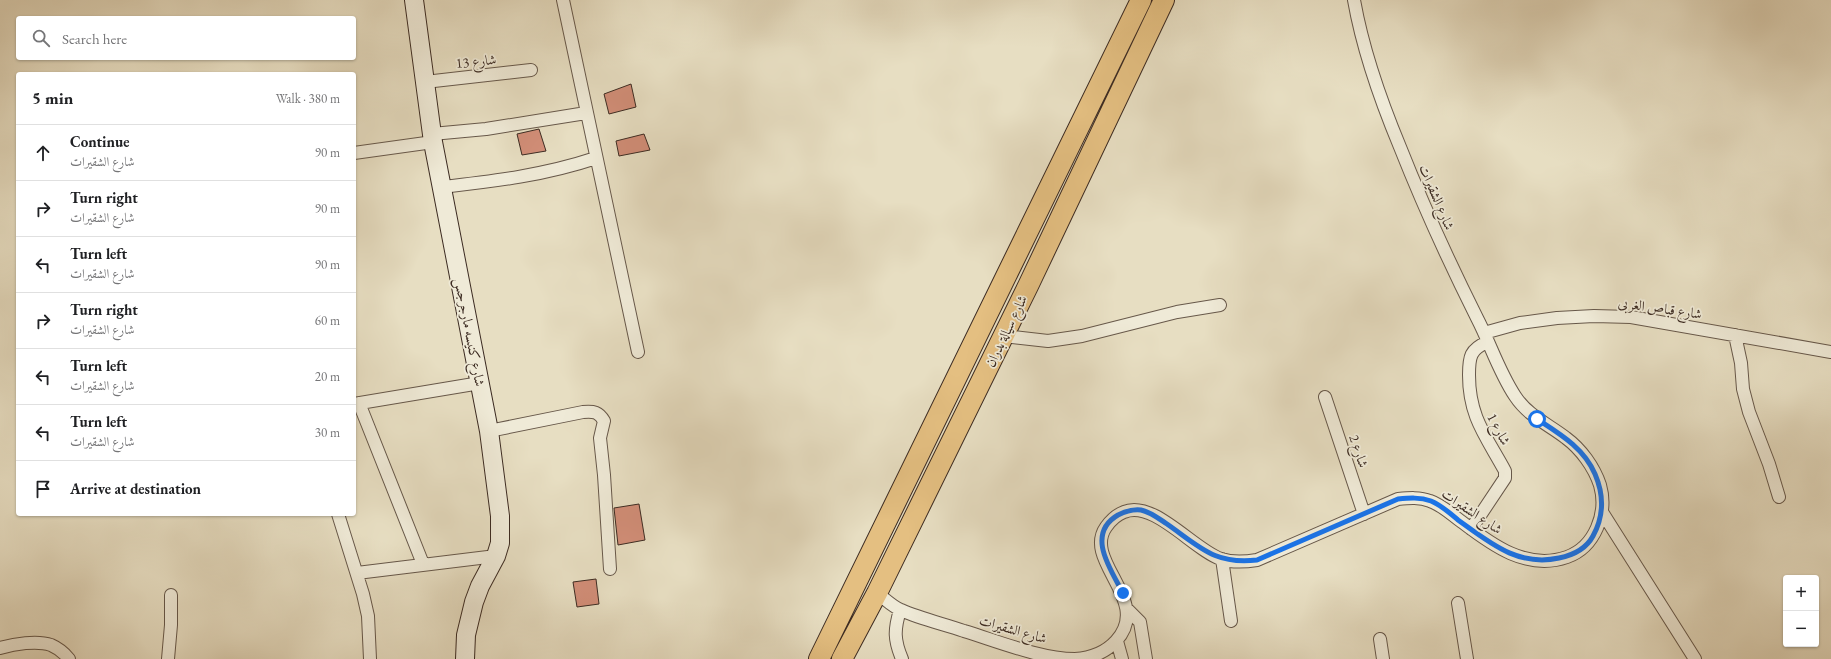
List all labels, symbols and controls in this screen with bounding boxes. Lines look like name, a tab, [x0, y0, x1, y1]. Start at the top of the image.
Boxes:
search box	[16, 16, 356, 60]
icon: search	[30, 27, 52, 49]
text: Search here	[62, 29, 127, 48]
street label: شارع 13	[455, 50, 497, 75]
text: 5 min	[32, 87, 73, 109]
text: Walk · 380 m	[276, 90, 340, 107]
text: Continue	[70, 132, 130, 151]
icon: ahead	[32, 142, 54, 164]
text: 90 m	[315, 144, 340, 161]
text: شارع الشقيرات	[70, 153, 135, 170]
street label: شارع الشقيرات	[1412, 161, 1459, 234]
text: Turn right	[70, 188, 138, 207]
icon: right	[32, 198, 54, 220]
text: 90 m	[315, 200, 340, 217]
text: شارع الشقيرات	[70, 209, 135, 226]
text: Turn left	[70, 244, 127, 263]
icon: left	[32, 254, 54, 276]
text: 90 m	[315, 256, 340, 273]
text: شارع الشقيرات	[70, 265, 135, 282]
street label: شارع كنيسه مارجرجس	[448, 276, 489, 388]
street label: شارع سيالة بدران	[981, 292, 1034, 371]
street label: شارع قباص الغربى	[1616, 293, 1703, 326]
text: Turn right	[70, 300, 138, 319]
icon: right	[32, 310, 54, 332]
text: 60 m	[315, 312, 340, 329]
text: شارع الشقيرات	[70, 321, 135, 338]
text: Turn left	[70, 356, 127, 375]
icon: left	[32, 366, 54, 388]
text: 20 m	[315, 368, 340, 385]
text: شارع الشقيرات	[70, 377, 135, 394]
street label: شارع 1	[1480, 410, 1515, 450]
route start	[1528, 410, 1546, 428]
text: Turn left	[70, 412, 127, 431]
icon: left	[32, 422, 54, 444]
text: 30 m	[315, 424, 340, 441]
street label: شارع 2	[1342, 432, 1373, 471]
text: شارع الشقيرات	[70, 433, 135, 450]
icon: arrive	[32, 478, 54, 500]
text: Arrive at destination	[70, 479, 201, 498]
street label: شارع الشقيرات	[1436, 484, 1506, 540]
map controls	[1783, 575, 1819, 647]
button: +	[1783, 575, 1819, 611]
route end	[1114, 584, 1132, 602]
street label: شارع الشقيرات	[976, 611, 1049, 650]
button: −	[1783, 611, 1819, 647]

